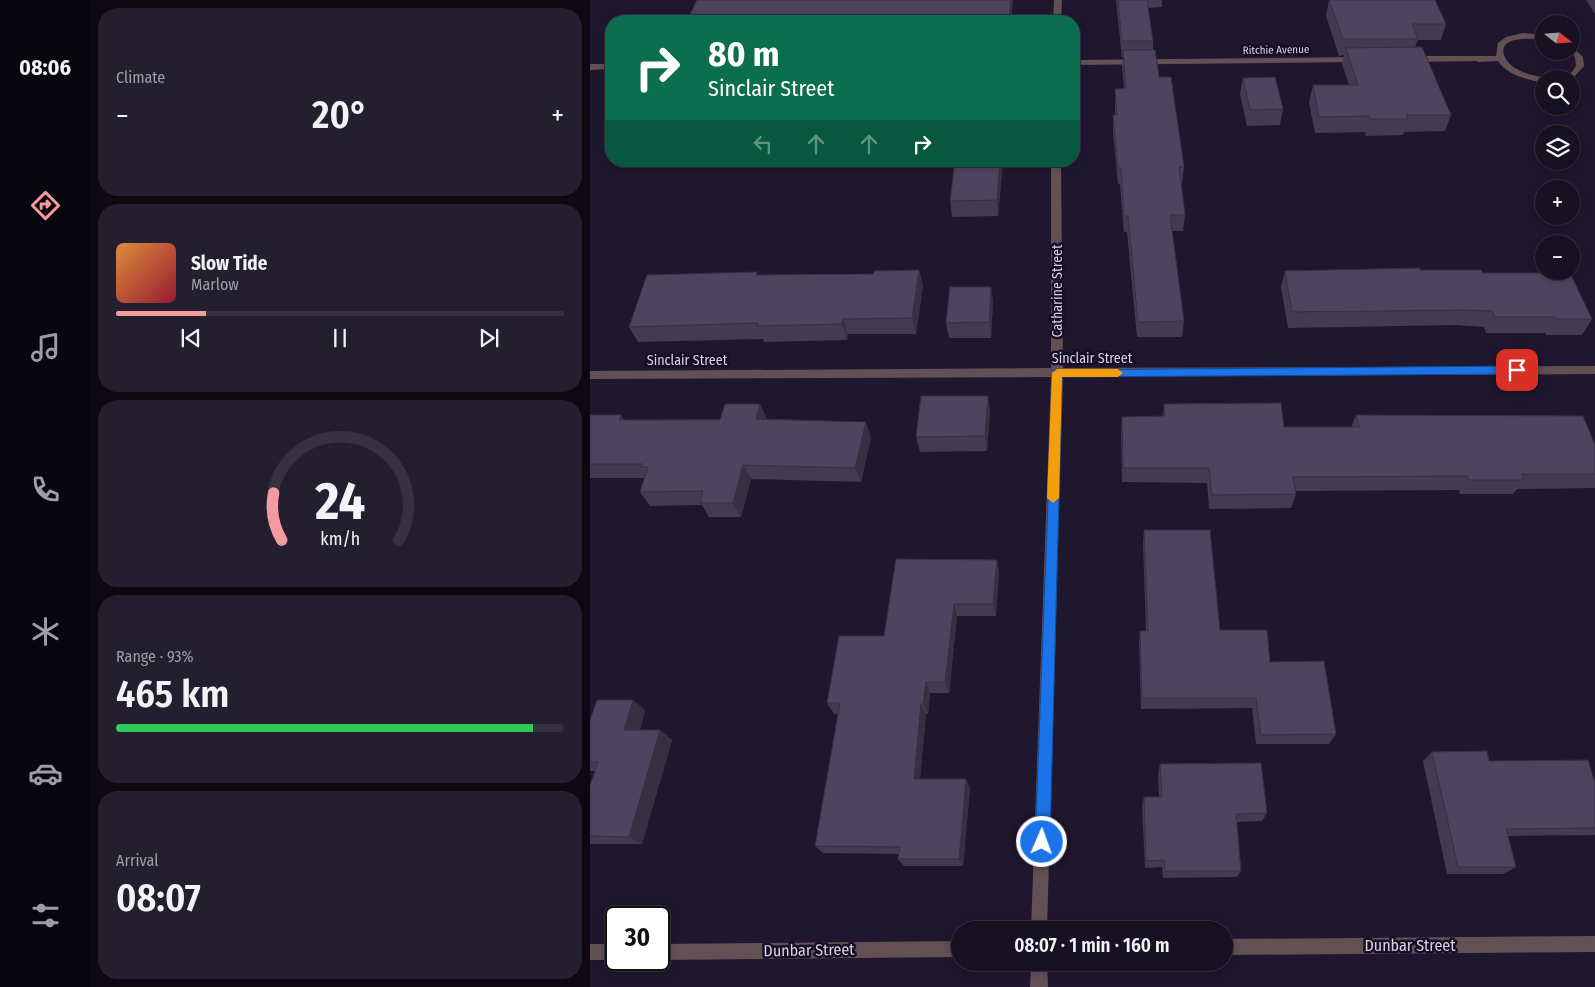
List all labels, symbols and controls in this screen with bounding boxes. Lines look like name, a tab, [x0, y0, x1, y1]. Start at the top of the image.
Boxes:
north arrow	[1535, 15, 1580, 60]
map controls	[1535, 15, 1580, 280]
text: 80 m	[708, 33, 780, 75]
icon: right	[625, 35, 690, 100]
street label: Ritchie Avenue	[1243, 43, 1309, 57]
text: 08:06	[19, 54, 71, 81]
text: Climate	[116, 68, 165, 87]
button: search	[1535, 70, 1580, 115]
text: Sinclair Street	[708, 75, 834, 102]
text: 20°	[312, 92, 368, 138]
text: −	[116, 99, 129, 132]
text: +	[551, 99, 564, 132]
button: layers	[1535, 125, 1580, 170]
icon: left	[749, 130, 777, 158]
icon: ahead	[802, 130, 830, 158]
icon: ahead	[855, 130, 883, 158]
icon: right	[908, 130, 936, 158]
button: +	[1535, 180, 1580, 225]
icon: directions	[28, 188, 63, 223]
button: −	[1535, 235, 1580, 280]
street label: Catharine Street	[1049, 244, 1066, 338]
text: Slow Tide	[191, 252, 267, 275]
text: Marlow	[191, 275, 239, 294]
icon: previous	[177, 324, 205, 352]
icon: pause	[326, 324, 354, 352]
icon: next	[475, 324, 503, 352]
icon: music	[28, 330, 63, 365]
pin	[1496, 349, 1538, 391]
street label: Sinclair Street	[1052, 350, 1133, 367]
street label: Sinclair Street	[647, 352, 728, 369]
icon: arrive	[1503, 356, 1531, 384]
text: 24	[314, 470, 365, 533]
icon: phone	[28, 472, 63, 507]
text: km/h	[320, 528, 360, 550]
icon: climate	[28, 614, 63, 649]
text: Range · 93%	[116, 647, 194, 666]
text: 465 km	[116, 671, 229, 717]
icon: car	[28, 756, 63, 791]
position arrow	[1015, 815, 1067, 867]
text: Arrival	[116, 851, 158, 870]
text: 08:07	[116, 875, 201, 921]
icon: filters	[28, 898, 63, 933]
speed limit sign: 30	[605, 906, 670, 971]
text: 08:07 · 1 min · 160 m	[1014, 934, 1170, 957]
street label: Dunbar Street	[1365, 936, 1456, 955]
street label: Dunbar Street	[763, 940, 855, 960]

